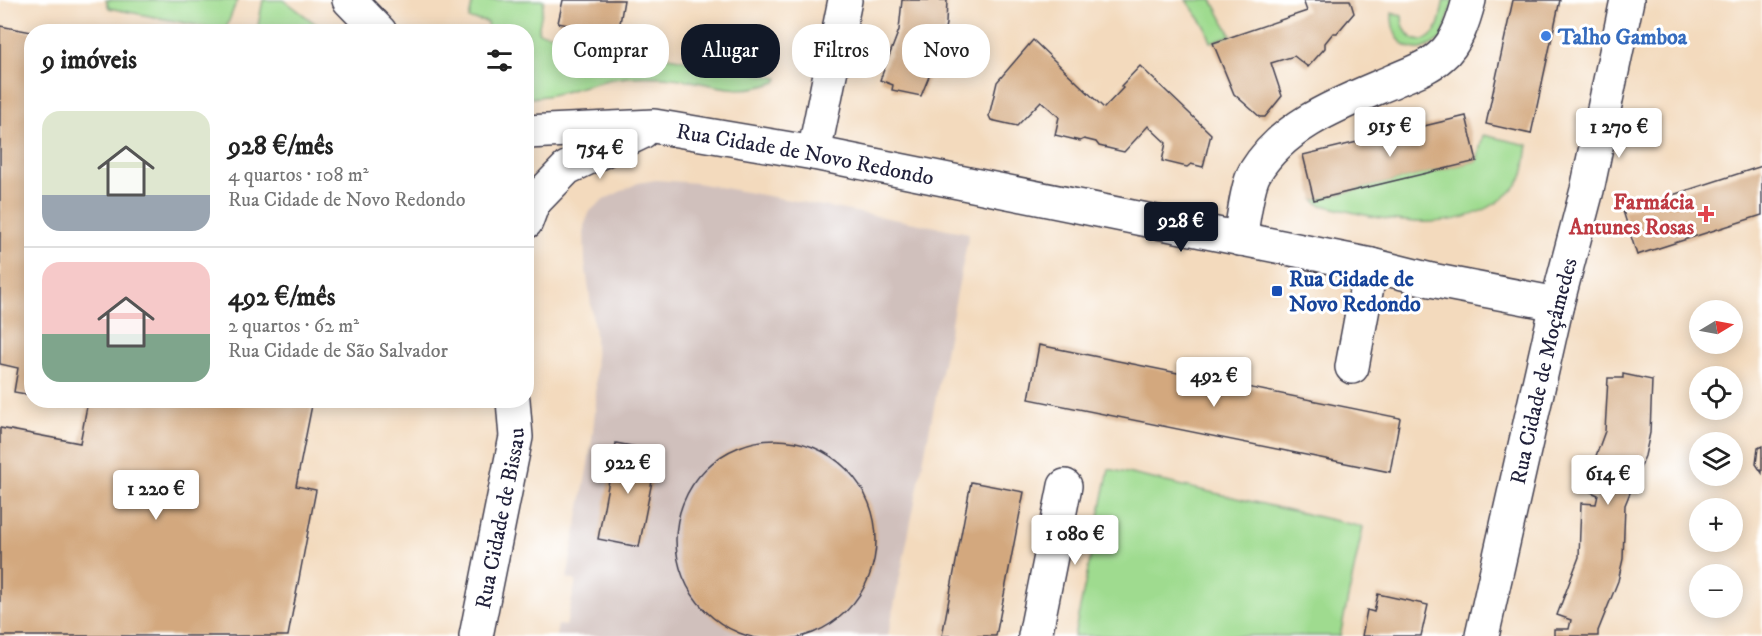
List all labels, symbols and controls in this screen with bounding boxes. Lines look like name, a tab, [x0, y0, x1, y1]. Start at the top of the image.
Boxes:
chip: Comprar	[552, 24, 669, 78]
chip: Alugar	[681, 24, 780, 78]
chip: Filtros	[792, 24, 890, 78]
chip: Novo	[902, 24, 990, 78]
place label: Talho Gamboa	[1557, 24, 1688, 51]
marker: Talho Gamboa	[1539, 29, 1553, 43]
text: 9 imóveis	[42, 44, 137, 77]
icon: filters	[483, 44, 516, 77]
pin: 915 €	[1348, 107, 1432, 158]
pin: 1 270 €	[1564, 108, 1674, 159]
text: 915 €	[1368, 114, 1412, 139]
text: 1 270 €	[1590, 115, 1648, 140]
street label: Rua Cidade de Novo Redondo	[674, 118, 936, 192]
pin: 754 €	[558, 129, 642, 180]
text: 928 €/mês	[228, 130, 334, 163]
icon: home	[90, 135, 162, 207]
text: 754 €	[577, 136, 623, 161]
text: 4 quartos · 108 m²	[228, 163, 369, 188]
text: Rua Cidade de Novo Redondo	[228, 188, 465, 213]
place label: Farmácia Antunes Rosas	[1568, 189, 1695, 241]
pin: 928 €	[1139, 202, 1223, 253]
marker: Farmácia Antunes Rosas	[1699, 207, 1713, 221]
text: 928 €	[1158, 209, 1204, 234]
street label: Rua Cidade de Moçâmedes	[1505, 255, 1584, 487]
place label: Rua Cidade de Novo Redondo	[1289, 266, 1421, 318]
text: 492 €/mês	[228, 281, 336, 314]
marker: Rua Cidade de Novo Redondo	[1270, 284, 1284, 298]
icon: home	[90, 286, 162, 358]
north arrow	[1689, 300, 1743, 354]
map controls	[1689, 300, 1743, 618]
text: 2 quartos · 62 m²	[228, 314, 359, 339]
text: Rua Cidade de São Salvador	[228, 339, 448, 364]
pin: 492 €	[1172, 357, 1256, 408]
text: 492 €	[1190, 364, 1238, 389]
button: locate	[1689, 366, 1743, 420]
street label: Rua Cidade de Bissau	[470, 427, 531, 611]
button: layers	[1689, 432, 1743, 486]
pin: 922 €	[586, 444, 670, 495]
text: 922 €	[605, 451, 651, 476]
pin: 614 €	[1566, 455, 1650, 506]
text: 614 €	[1585, 462, 1631, 487]
pin: 1 220 €	[101, 470, 211, 521]
text: 1 220 €	[127, 477, 185, 502]
button: +	[1689, 498, 1743, 552]
pin: 1 080 €	[1020, 515, 1130, 566]
text: 1 080 €	[1045, 522, 1105, 547]
button: −	[1689, 564, 1743, 618]

